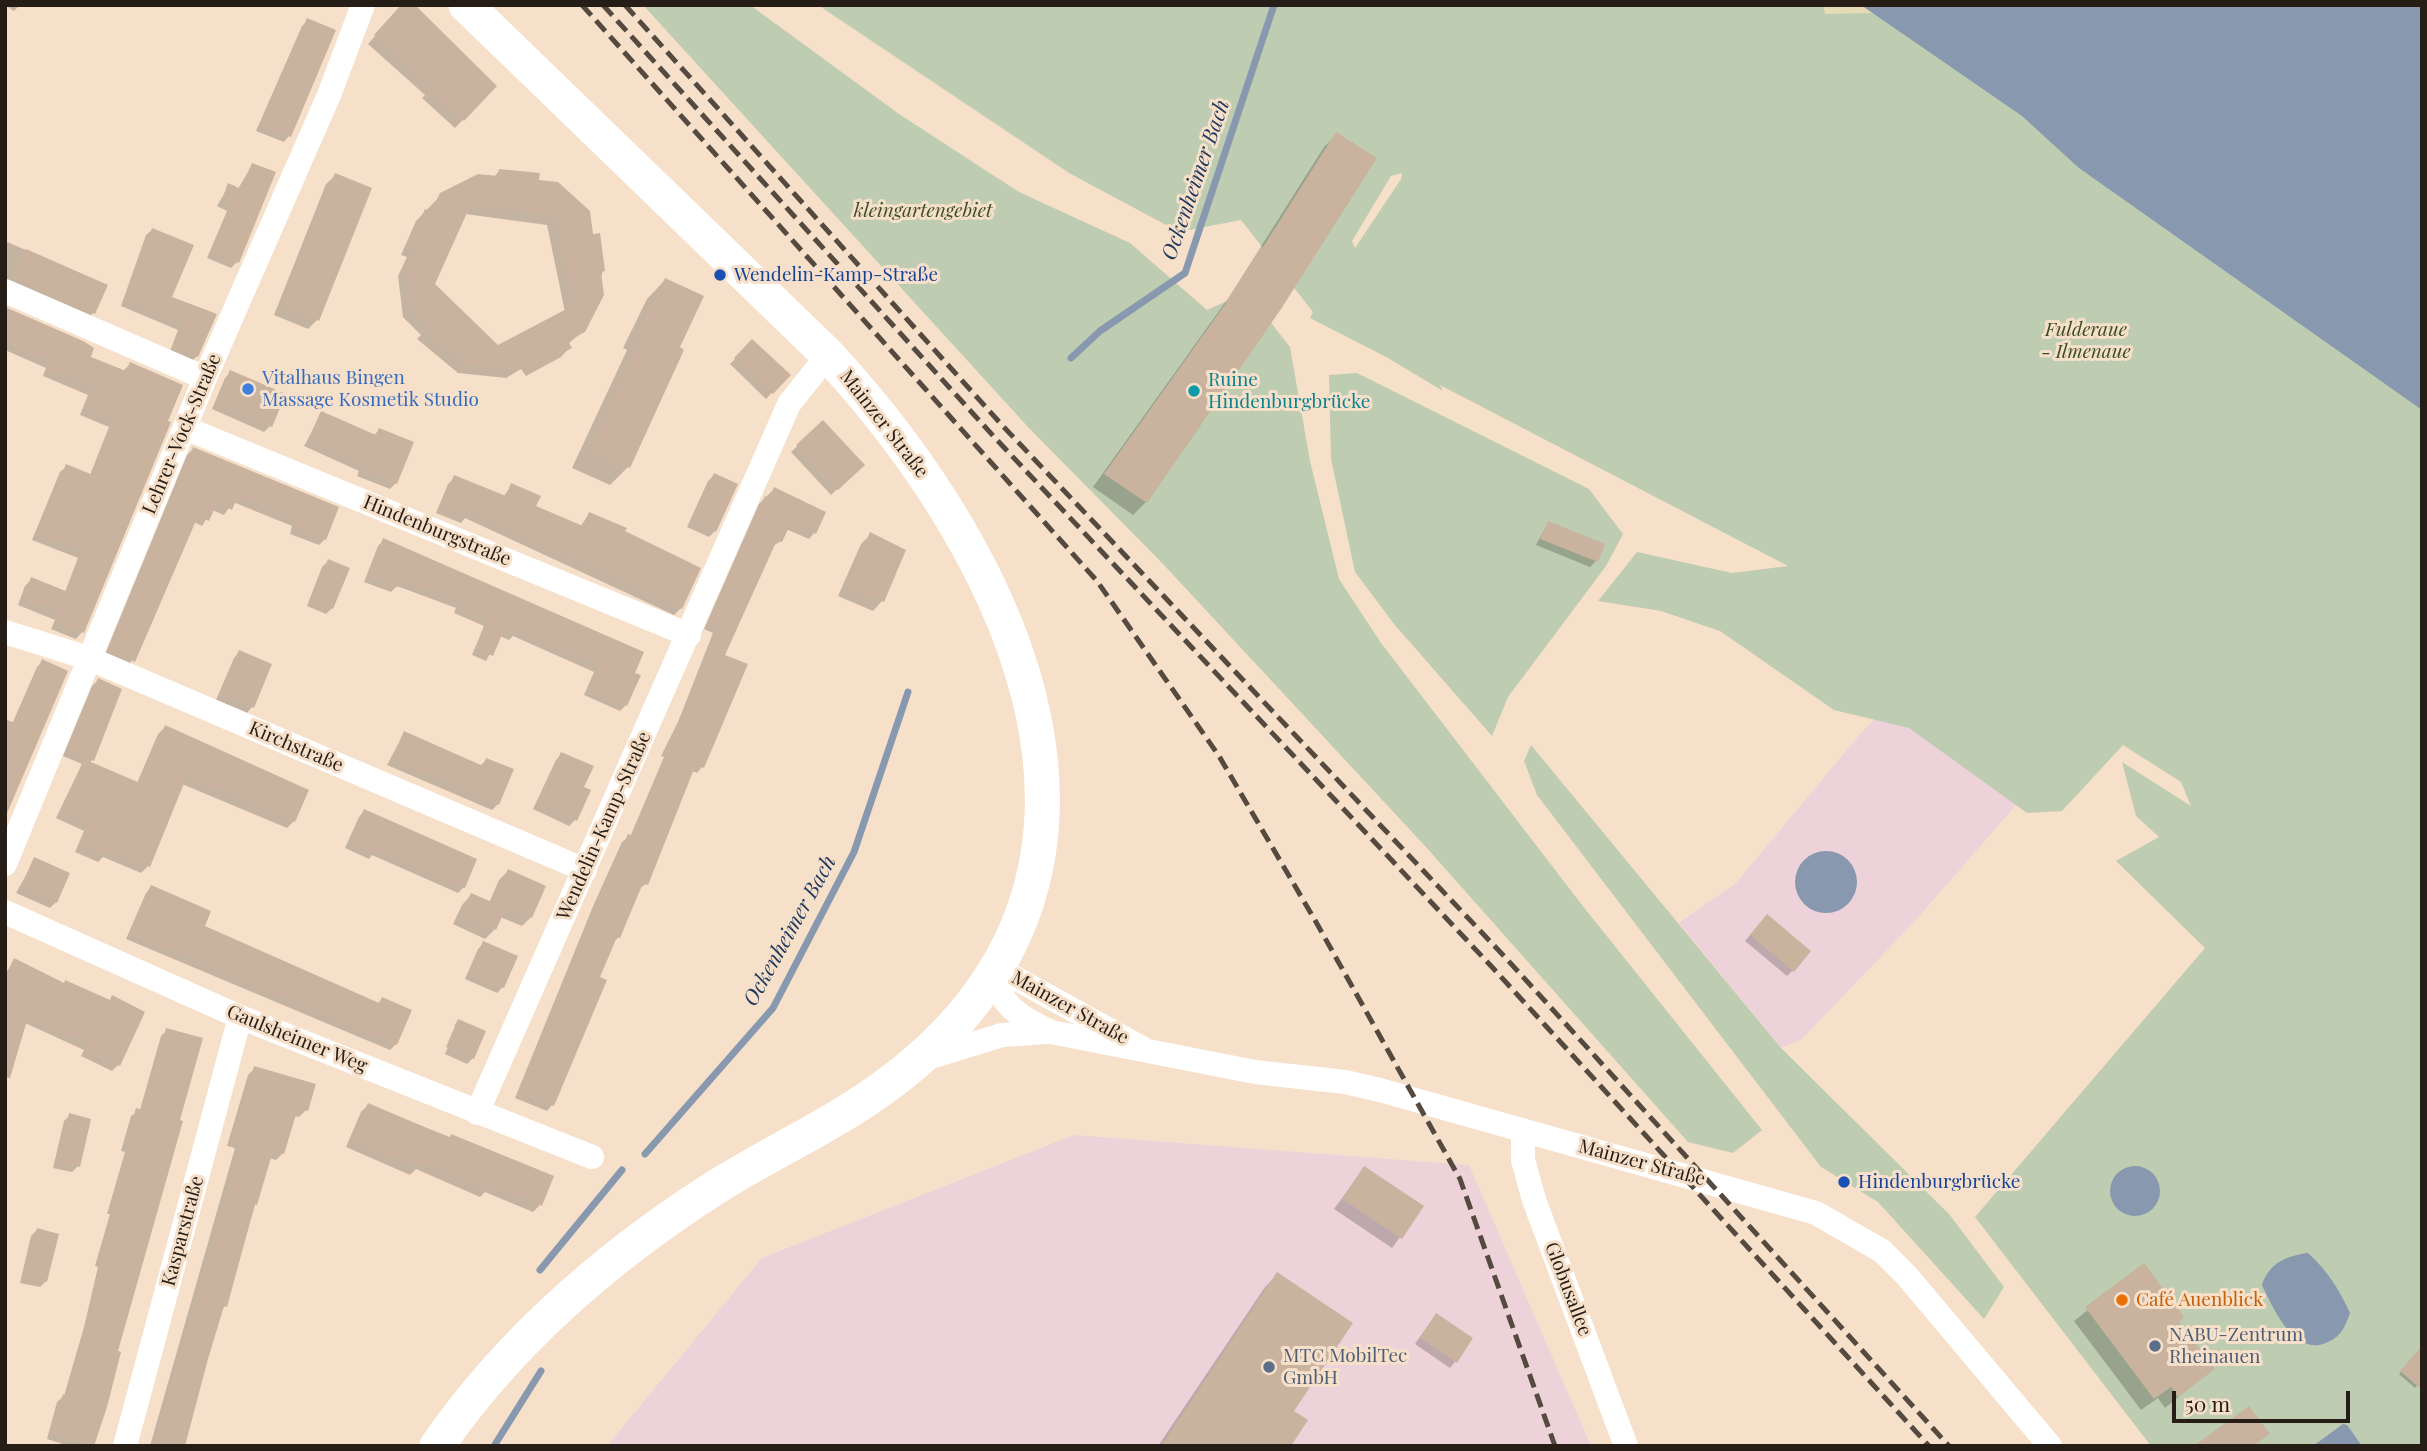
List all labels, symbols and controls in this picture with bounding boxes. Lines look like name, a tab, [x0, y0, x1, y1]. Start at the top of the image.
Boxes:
water label: Ockenheimer Bach	[1157, 97, 1235, 263]
park label: kleingartengebiet	[854, 200, 992, 222]
place label: Wendelin-Kamp-Straße	[734, 264, 938, 286]
marker: Wendelin-Kamp-Straße	[712, 267, 728, 283]
park label: Fulderaue - Ilmenaue	[2041, 319, 2131, 363]
street label: Lehrer-Vock-Straße	[138, 350, 226, 518]
street label: Mainzer Straße	[835, 366, 933, 482]
place label: Vitalhaus Bingen Massage Kosmetik Studio	[262, 367, 479, 411]
place label: Ruine Hindenburgbrücke	[1208, 369, 1370, 413]
marker: Vitalhaus Bingen Massage Kosmetik Studio	[240, 381, 256, 397]
marker: Ruine Hindenburgbrücke	[1186, 383, 1202, 399]
street label: Hindenburgstraße	[360, 491, 514, 571]
street label: Kirchstraße	[245, 717, 347, 777]
street label: Wendelin-Kamp-Straße	[552, 728, 656, 924]
water label: Ockenheimer Bach	[738, 851, 842, 1011]
street label: Mainzer Straße	[1007, 966, 1133, 1050]
street label: Gaulsheimer Weg	[224, 1000, 370, 1078]
street label: Mainzer Straße	[1576, 1135, 1708, 1191]
place label: Hindenburgbrücke	[1858, 1171, 2020, 1193]
street label: Kasparstraße	[157, 1173, 209, 1289]
marker: Hindenburgbrücke	[1836, 1174, 1852, 1190]
street label: Globusallee	[1540, 1239, 1596, 1339]
place label: Café Auenblick	[2136, 1289, 2263, 1311]
marker: Café Auenblick	[2114, 1292, 2130, 1308]
place label: NABU-Zentrum Rheinauen	[2169, 1324, 2303, 1368]
marker: NABU-Zentrum Rheinauen	[2147, 1338, 2163, 1354]
place label: MTC MobilTec GmbH	[1283, 1345, 1407, 1389]
marker: MTC MobilTec GmbH	[1261, 1359, 1277, 1375]
scale bar	[2175, 1378, 2354, 1422]
text: 50 m	[2185, 1389, 2230, 1417]

